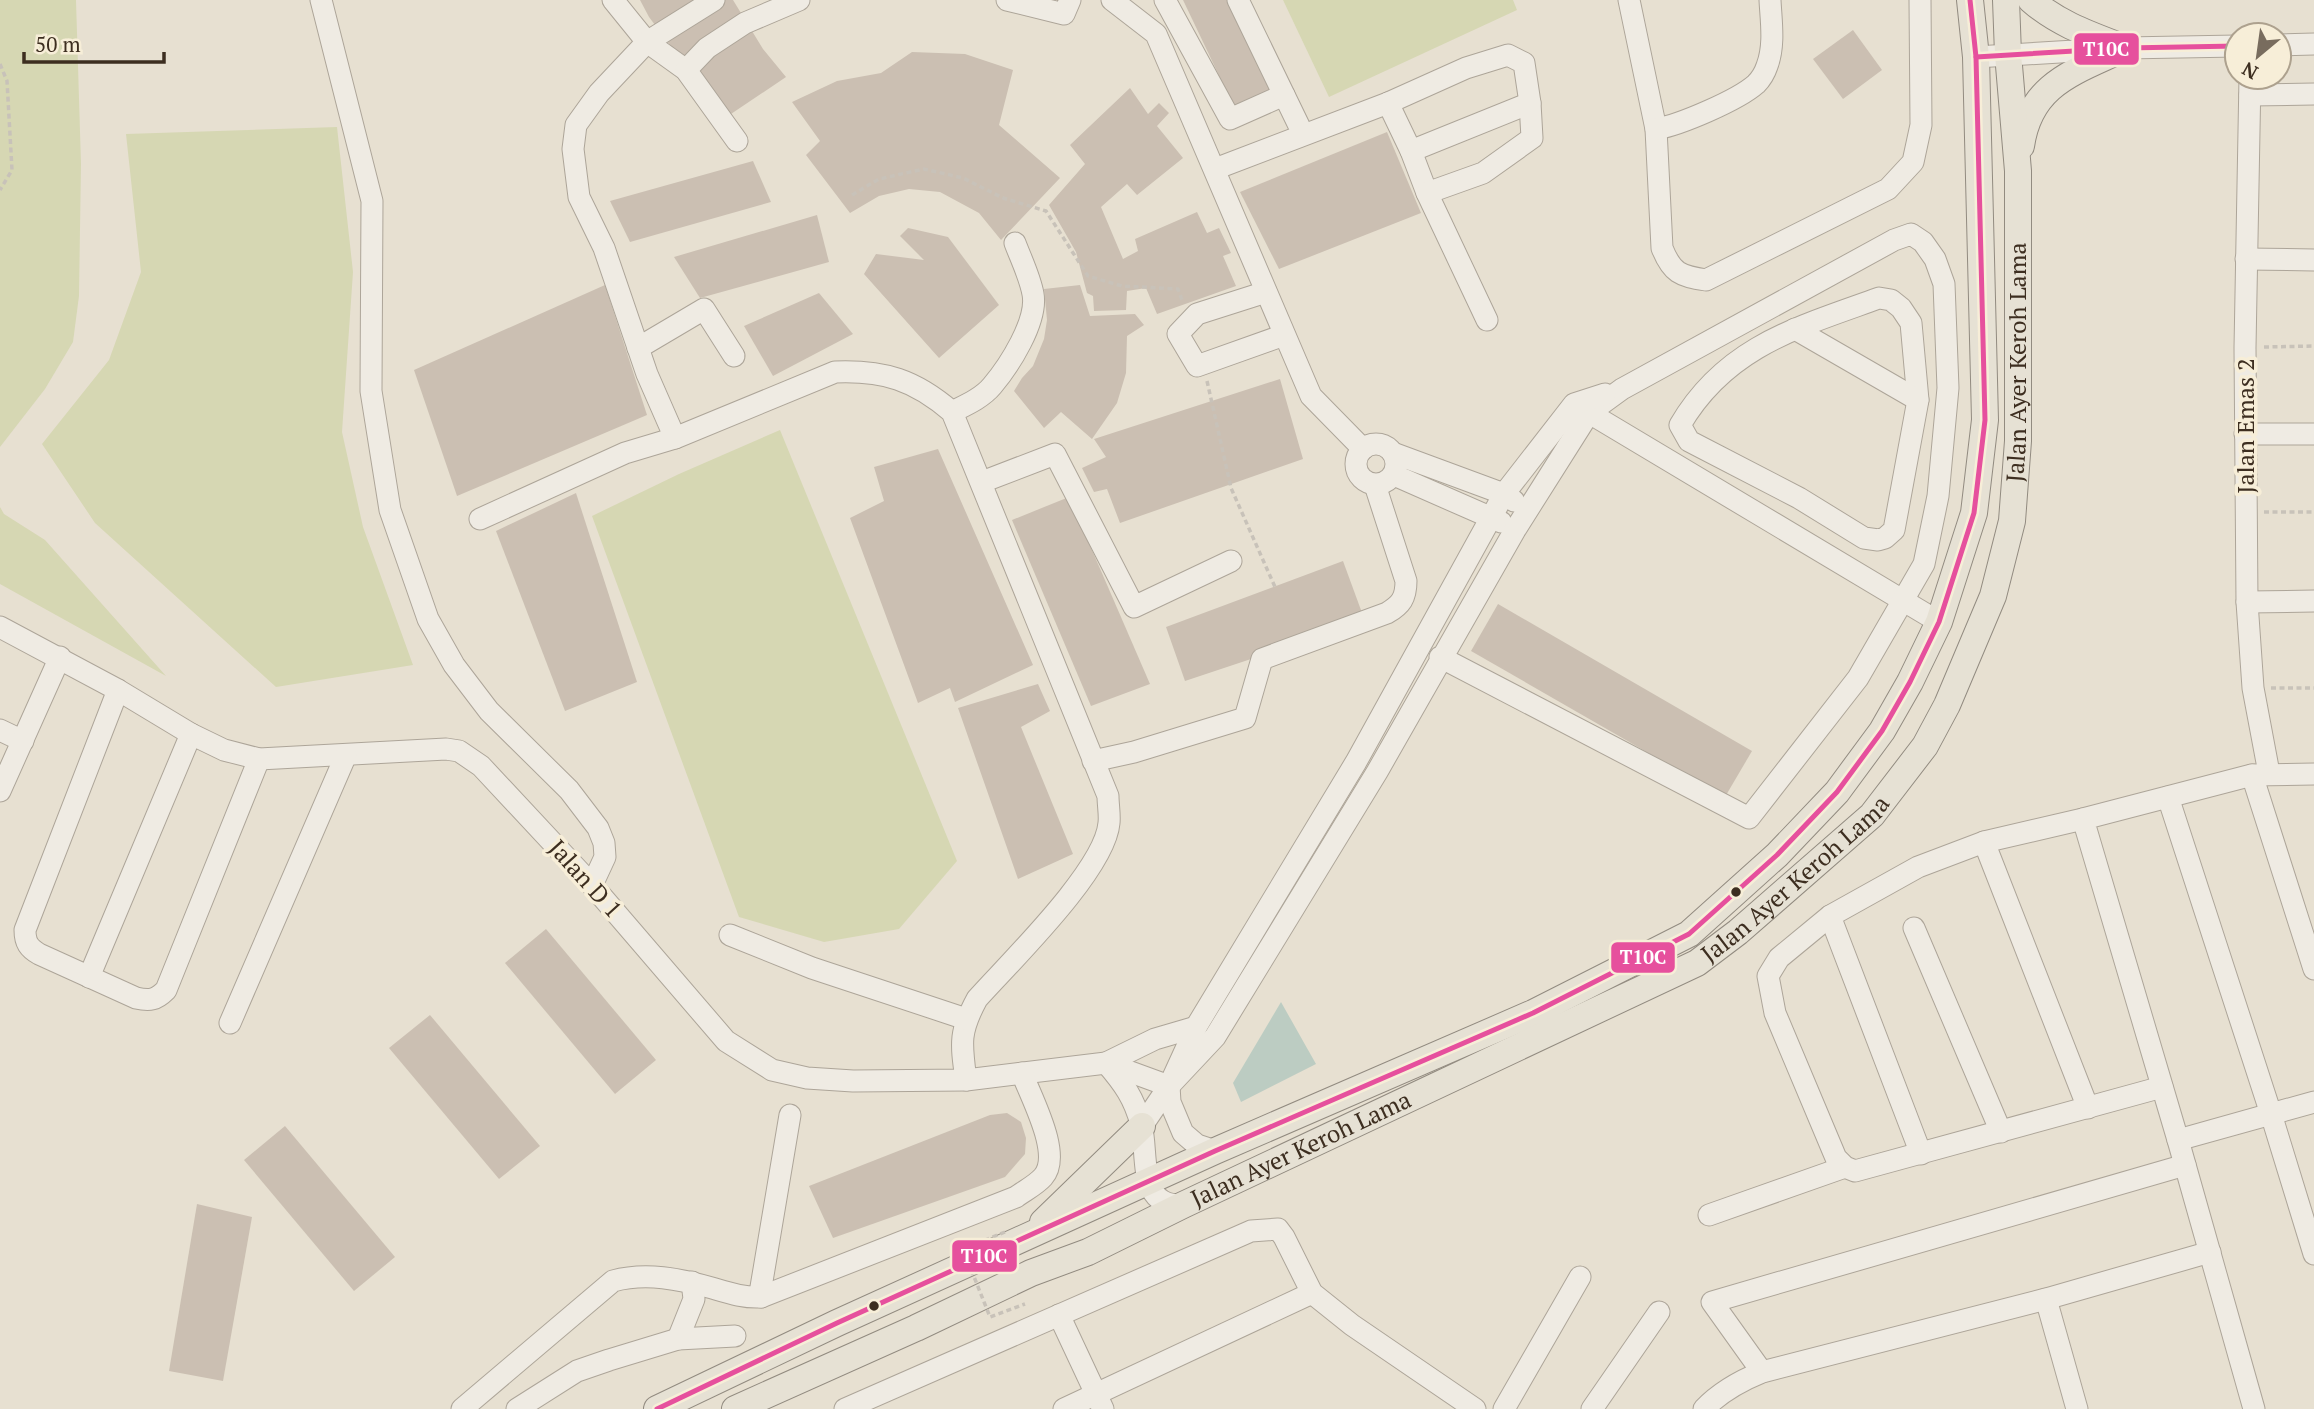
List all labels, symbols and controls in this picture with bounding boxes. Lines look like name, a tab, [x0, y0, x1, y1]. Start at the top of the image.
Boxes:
scale bar	[24, 21, 164, 65]
north arrow	[2223, 21, 2293, 91]
text: 50 m	[35, 30, 81, 58]
line badge: T10C	[2073, 32, 2140, 66]
text: T10C	[2083, 36, 2129, 61]
text: N	[2237, 57, 2262, 86]
street label: Jalan Ayer Keroh Lama	[1998, 242, 2033, 483]
street label: Jalan Emas 2	[2229, 358, 2261, 494]
street label: Jalan Ayer Keroh Lama	[1694, 789, 1896, 969]
street label: Jalan D 1	[542, 832, 630, 924]
unlabelled marker	[1729, 885, 1743, 899]
line badge: T10C	[1610, 941, 1676, 974]
text: T10C	[1620, 944, 1666, 969]
street label: Jalan Ayer Keroh Lama	[1185, 1083, 1416, 1214]
line badge: T10C	[951, 1239, 1018, 1273]
text: T10C	[961, 1243, 1007, 1268]
unlabelled marker	[867, 1299, 881, 1313]

